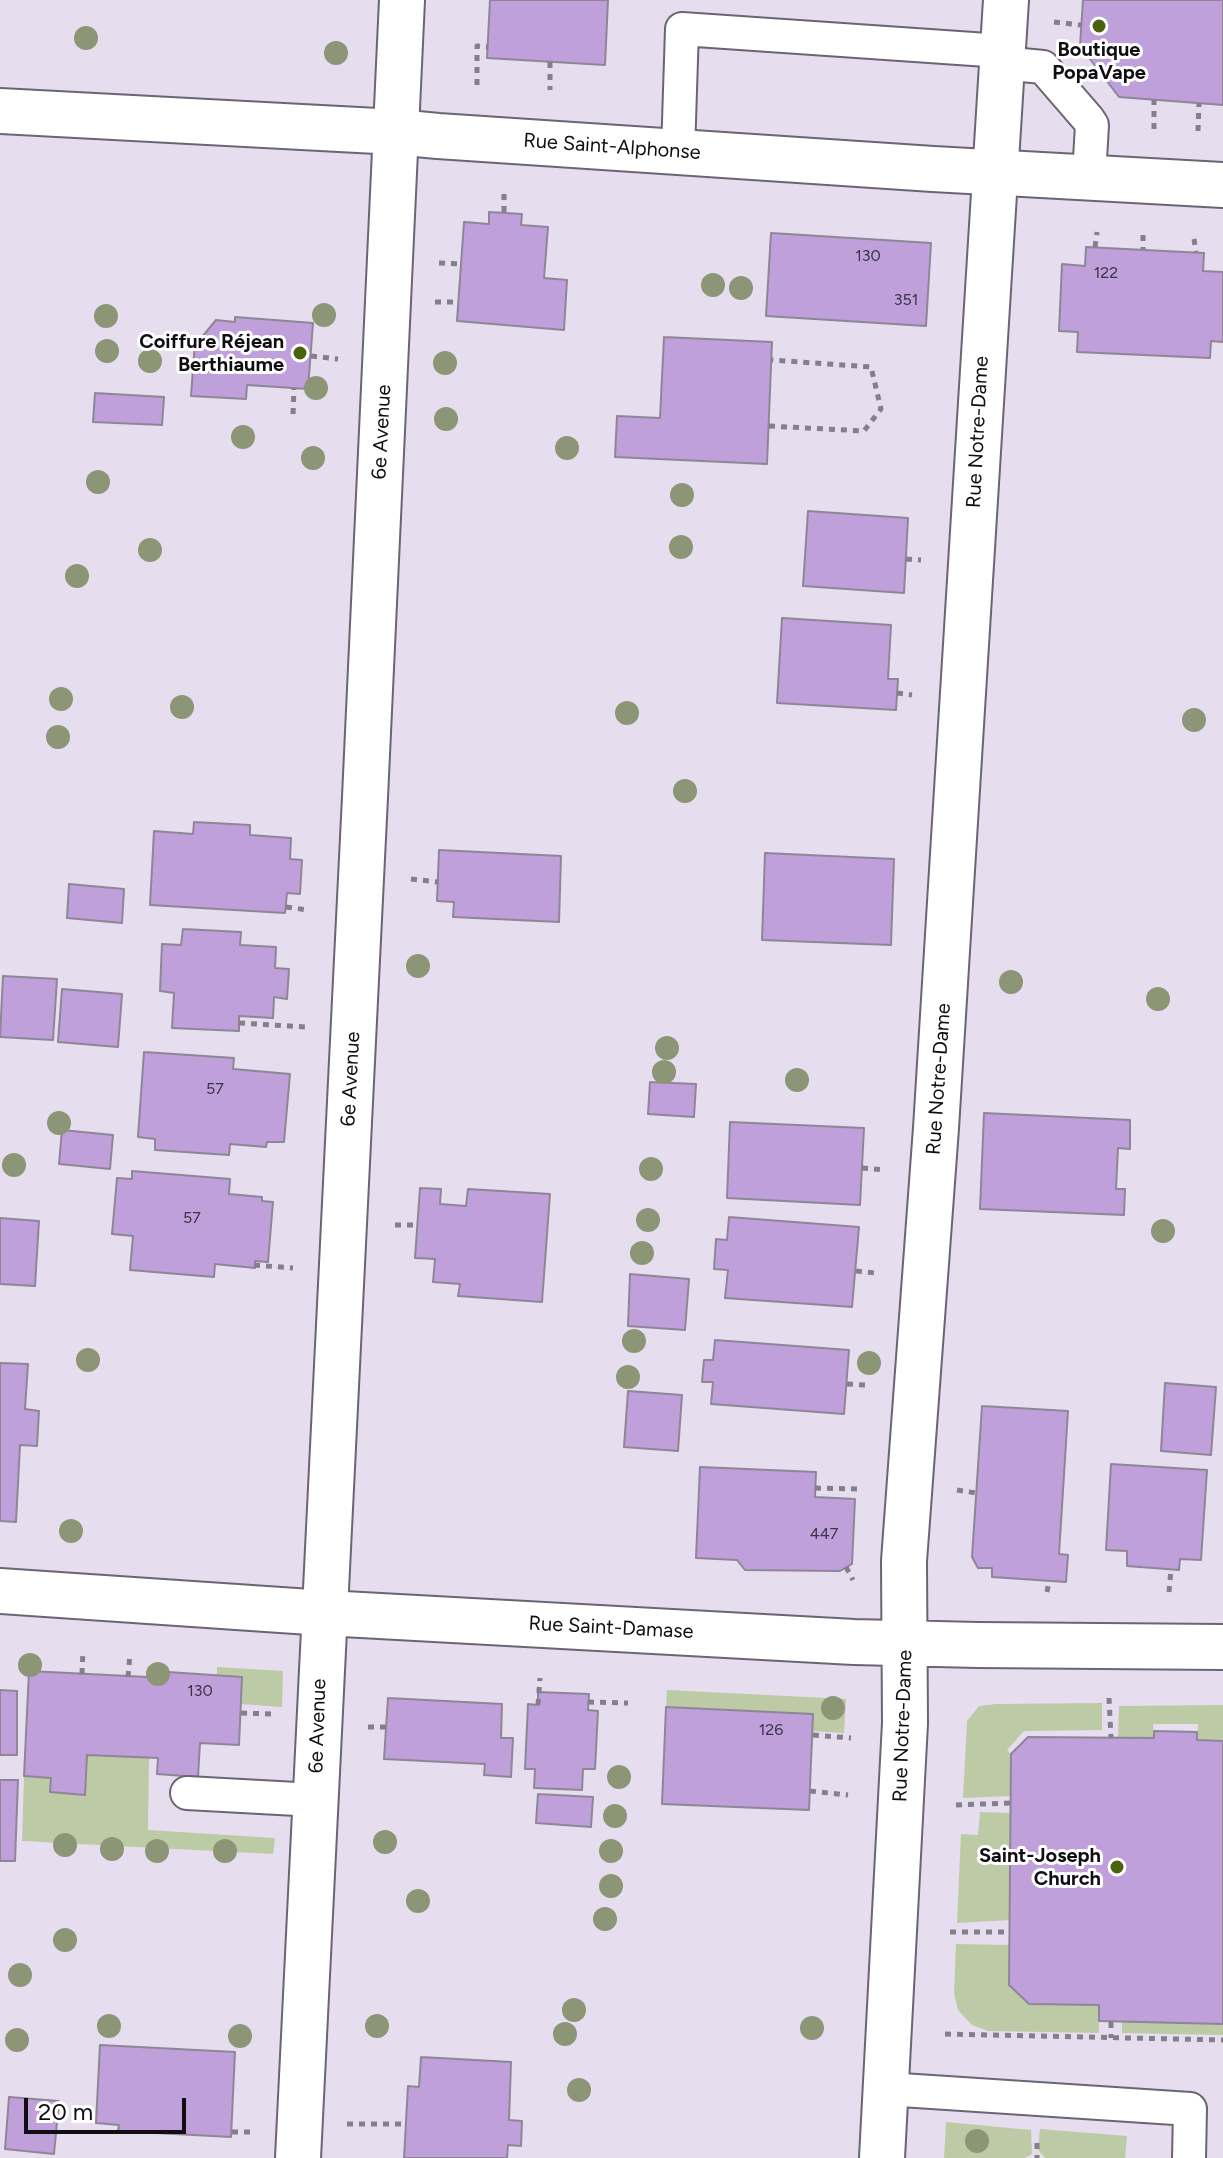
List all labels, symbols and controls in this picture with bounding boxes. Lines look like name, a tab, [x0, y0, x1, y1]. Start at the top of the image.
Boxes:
marker: Boutique PopaVape	[1090, 17, 1108, 35]
place label: Boutique PopaVape	[1052, 38, 1146, 85]
street label: Rue Saint-Alphonse	[523, 129, 701, 165]
house number: 130	[855, 246, 881, 266]
house number: 122	[1094, 263, 1118, 283]
house number: 351	[894, 290, 918, 310]
place label: Coiffure Réjean Berthiaume	[139, 330, 284, 377]
marker: Coiffure Réjean Berthiaume	[291, 344, 309, 362]
street label: Rue Notre-Dame	[962, 355, 994, 509]
street label: 6e Avenue	[368, 384, 396, 480]
street label: Rue Notre-Dame	[922, 1002, 956, 1156]
street label: 6e Avenue	[337, 1031, 365, 1127]
house number: 57	[206, 1079, 224, 1099]
house number: 57	[183, 1208, 201, 1228]
house number: 447	[810, 1524, 838, 1544]
street label: Rue Saint-Damase	[528, 1612, 694, 1644]
street label: Rue Notre-Dame	[888, 1650, 918, 1802]
street label: 6e Avenue	[304, 1678, 332, 1774]
house number: 130	[187, 1681, 213, 1701]
house number: 126	[759, 1720, 783, 1740]
place label: Saint-Joseph Church	[979, 1844, 1101, 1891]
marker: Saint-Joseph Church	[1108, 1858, 1126, 1876]
scale bar	[28, 2082, 190, 2132]
text: 20 m	[38, 2097, 93, 2126]

